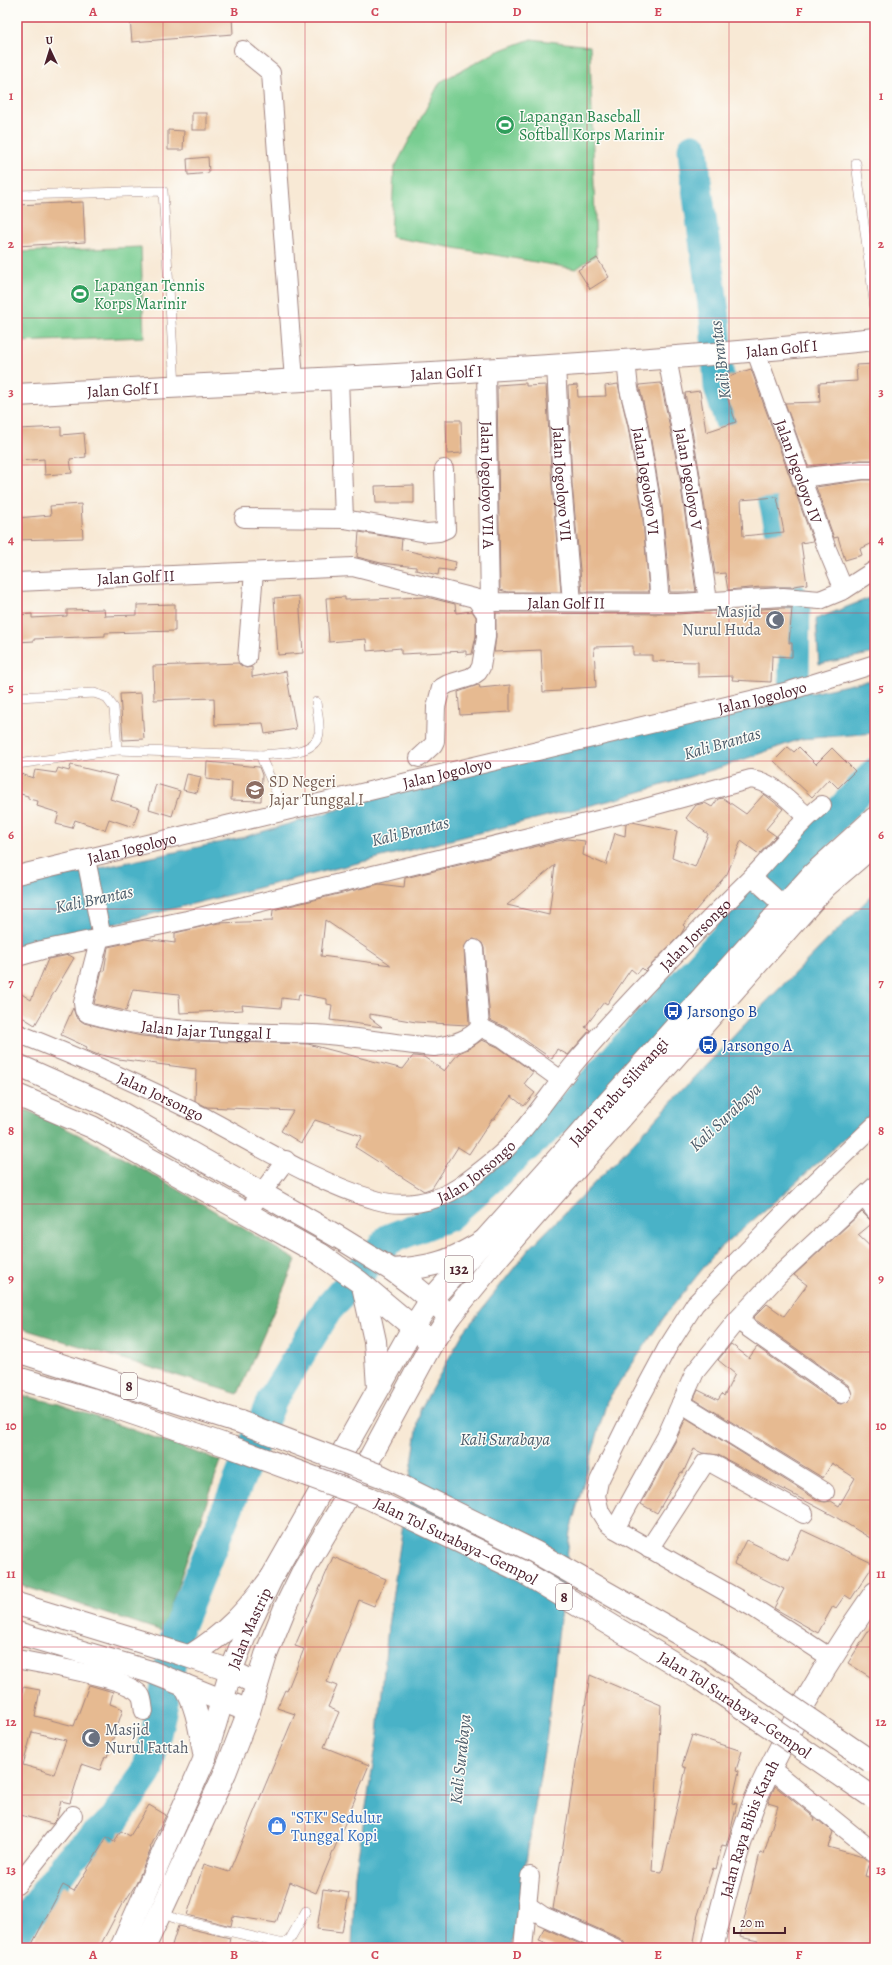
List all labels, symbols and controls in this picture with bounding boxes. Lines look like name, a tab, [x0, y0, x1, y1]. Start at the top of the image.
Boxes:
text: A	[88, 3, 98, 20]
text: B	[230, 3, 238, 20]
text: C	[371, 3, 379, 20]
text: D	[512, 3, 522, 20]
text: E	[654, 3, 662, 20]
text: F	[796, 3, 803, 20]
north arrow	[30, 30, 70, 70]
text: U	[45, 33, 54, 48]
text: 1	[9, 87, 14, 104]
text: 1	[879, 87, 884, 104]
place label: Lapangan Baseball Softball Korps Marinir	[519, 106, 665, 146]
sports icon: Lapangan Baseball Softball Korps Marinir	[494, 114, 516, 136]
text: 2	[8, 235, 15, 252]
text: 2	[878, 235, 885, 252]
place label: Lapangan Tennis Korps Marinir	[94, 275, 205, 315]
sports icon: Lapangan Tennis Korps Marinir	[69, 283, 91, 305]
water label: Kali Brantas	[704, 319, 737, 401]
street label: Jalan Golf I	[745, 335, 819, 363]
street label: Jalan Golf I	[410, 360, 483, 386]
street label: Jalan Golf I	[86, 377, 159, 403]
text: 3	[8, 383, 14, 400]
text: 3	[878, 383, 884, 400]
street label: Jalan Jogoloyo IV	[769, 417, 827, 527]
street label: Jalan Jogoloyo VII A	[475, 421, 499, 550]
street label: Jalan Jogoloyo VI	[627, 425, 664, 536]
street label: Jalan Jogoloyo VII	[547, 426, 577, 542]
street label: Jalan Jogoloyo V	[669, 426, 708, 532]
text: 4	[8, 531, 14, 548]
text: 4	[878, 531, 884, 548]
street label: Jalan Golf II	[97, 565, 175, 590]
street label: Jalan Golf II	[527, 592, 605, 615]
place label: Masjid Nurul Huda	[682, 601, 762, 641]
mosque icon: Masjid Nurul Huda	[764, 609, 786, 631]
street label: Jalan Jogoloyo	[716, 676, 809, 720]
text: 5	[8, 679, 14, 696]
text: 5	[878, 679, 884, 696]
water label: Kali Brantas	[681, 721, 763, 765]
street label: Jalan Jogoloyo	[401, 752, 494, 795]
place label: SD Negeri Jajar Tunggal I	[269, 771, 364, 811]
school or university icon: SD Negeri Jajar Tunggal I	[244, 779, 266, 801]
water label: Kali Brantas	[369, 811, 451, 852]
text: 6	[8, 826, 14, 843]
text: 6	[878, 826, 884, 843]
street label: Jalan Jogoloyo	[85, 827, 179, 870]
water label: Kali Brantas	[53, 880, 135, 919]
street label: Jalan Jorsongo	[655, 894, 736, 976]
text: 7	[8, 974, 14, 991]
text: 7	[878, 974, 884, 991]
bus stop icon: Jarsongo B	[662, 1000, 684, 1022]
place label: Jarsongo B	[687, 1001, 757, 1023]
street label: Jalan Jajar Tunggal I	[140, 1015, 272, 1045]
street label: Jalan Prabu Siliwangi	[564, 1033, 673, 1151]
bus stop icon: Jarsongo A	[697, 1034, 719, 1056]
place label: Jarsongo A	[722, 1035, 793, 1057]
street label: Jalan Jorsongo	[114, 1067, 207, 1127]
water label: Kali Surabaya	[685, 1078, 766, 1157]
text: 8	[8, 1122, 14, 1139]
text: 8	[878, 1122, 884, 1139]
street label: Jalan Jorsongo	[434, 1135, 521, 1209]
road number: 132	[445, 1256, 473, 1282]
text: 9	[8, 1270, 14, 1287]
text: 9	[878, 1270, 884, 1287]
road number: 8	[121, 1373, 137, 1399]
text: 10	[5, 1417, 17, 1434]
text: 10	[875, 1417, 887, 1434]
water label: Kali Surabaya	[460, 1428, 550, 1451]
street label: Jalan Tol Surabaya–Gempol	[370, 1492, 542, 1590]
text: 11	[6, 1565, 16, 1582]
text: 11	[876, 1565, 886, 1582]
street label: Jalan Mastrip	[223, 1584, 277, 1673]
road number: 8	[556, 1584, 572, 1610]
street label: Jalan Tol Surabaya–Gempol	[654, 1646, 815, 1764]
text: 12	[6, 1713, 17, 1730]
water label: Kali Surabaya	[444, 1713, 477, 1805]
text: 12	[876, 1713, 887, 1730]
place label: Masjid Nurul Fattah	[105, 1719, 189, 1759]
mosque icon: Masjid Nurul Fattah	[80, 1727, 102, 1749]
street label: Jalan Raya Bibis Karah	[715, 1756, 785, 1900]
place label: "STK" Sedulur Tunggal Kopi	[291, 1807, 382, 1847]
shop icon: "STK" Sedulur Tunggal Kopi	[266, 1815, 288, 1837]
text: 13	[6, 1861, 17, 1878]
text: 13	[876, 1861, 887, 1878]
scale bar	[734, 1909, 785, 1935]
text: 20 m	[740, 1915, 764, 1931]
text: A	[88, 1946, 98, 1963]
text: B	[230, 1946, 238, 1963]
text: C	[371, 1946, 379, 1963]
text: D	[512, 1946, 522, 1963]
text: E	[654, 1946, 662, 1963]
text: F	[796, 1946, 803, 1963]

